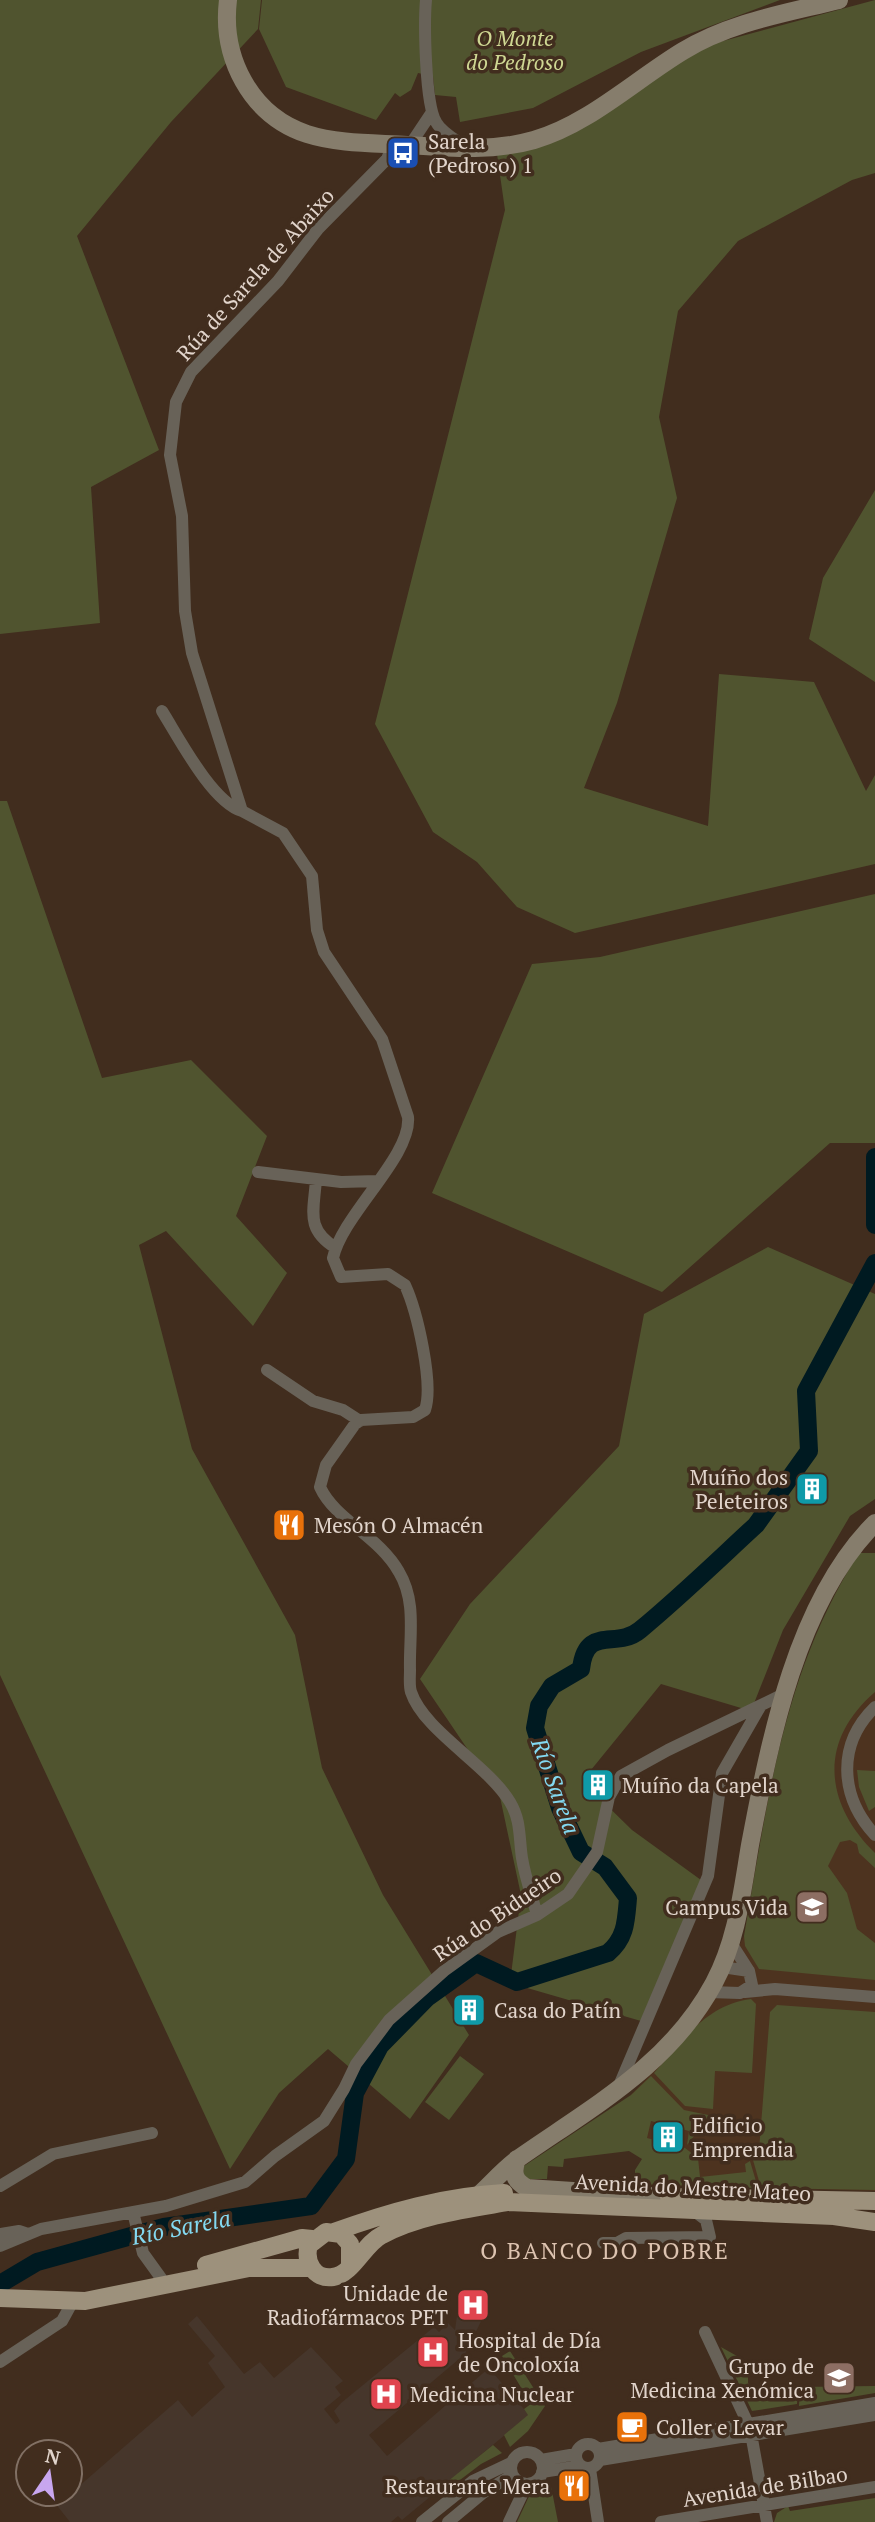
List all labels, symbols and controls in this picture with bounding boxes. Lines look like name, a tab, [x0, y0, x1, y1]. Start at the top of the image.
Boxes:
park label: O Monte do Pedroso	[466, 24, 564, 76]
place label: Sarela (Pedroso) 1	[428, 127, 533, 179]
bus stop icon: Sarela (Pedroso) 1	[384, 134, 422, 172]
street label: Rúa de Sarela de Abaixo	[170, 182, 340, 366]
place label: Muíño dos Peleteiros	[690, 1463, 788, 1515]
building icon: Muíño dos Peleteiros	[793, 1470, 831, 1508]
restaurant icon: Mesón O Almacén	[270, 1506, 308, 1544]
place label: Mesón O Almacén	[314, 1511, 484, 1539]
water label: Río Sarela	[524, 1733, 588, 1839]
building icon: Muíño da Capela	[579, 1766, 617, 1804]
place label: Muíño da Capela	[622, 1771, 779, 1799]
street label: Rúa do Bidueiro	[427, 1861, 567, 1967]
school or university icon: Campus Vida	[793, 1888, 831, 1926]
place label: Campus Vida	[665, 1893, 788, 1921]
building icon: Casa do Patín	[450, 1991, 488, 2029]
place label: Casa do Patín	[494, 1996, 622, 2024]
place label: Edificio Emprendia	[692, 2111, 794, 2163]
building icon: Edificio Emprendia	[649, 2118, 687, 2156]
street label: Avenida do Mestre Mateo	[574, 2167, 812, 2207]
water label: Río Sarela	[128, 2202, 233, 2252]
district label: O BANCO DO POBRE	[480, 2235, 730, 2266]
place label: Unidade de Radiofármacos PET	[267, 2279, 448, 2331]
hospital icon: Unidade de Radiofármacos PET	[454, 2286, 492, 2324]
place label: Hospital de Día de Oncoloxía	[458, 2326, 602, 2378]
hospital icon: Hospital de Día de Oncoloxía	[414, 2333, 452, 2371]
place label: Grupo de Medicina Xenómica	[630, 2352, 814, 2404]
school or university icon: Grupo de Medicina Xenómica	[820, 2359, 858, 2397]
hospital icon: Medicina Nuclear	[367, 2375, 405, 2413]
place label: Medicina Nuclear	[410, 2380, 574, 2408]
cafe icon: Coller e Levar	[613, 2408, 651, 2446]
place label: Coller e Levar	[656, 2413, 784, 2441]
north arrow	[14, 2438, 84, 2508]
text: N	[43, 2442, 63, 2470]
street label: Avenida de Bilbao	[681, 2459, 849, 2513]
restaurant icon: Restaurante Mera	[555, 2467, 593, 2505]
place label: Restaurante Mera	[385, 2472, 550, 2500]

